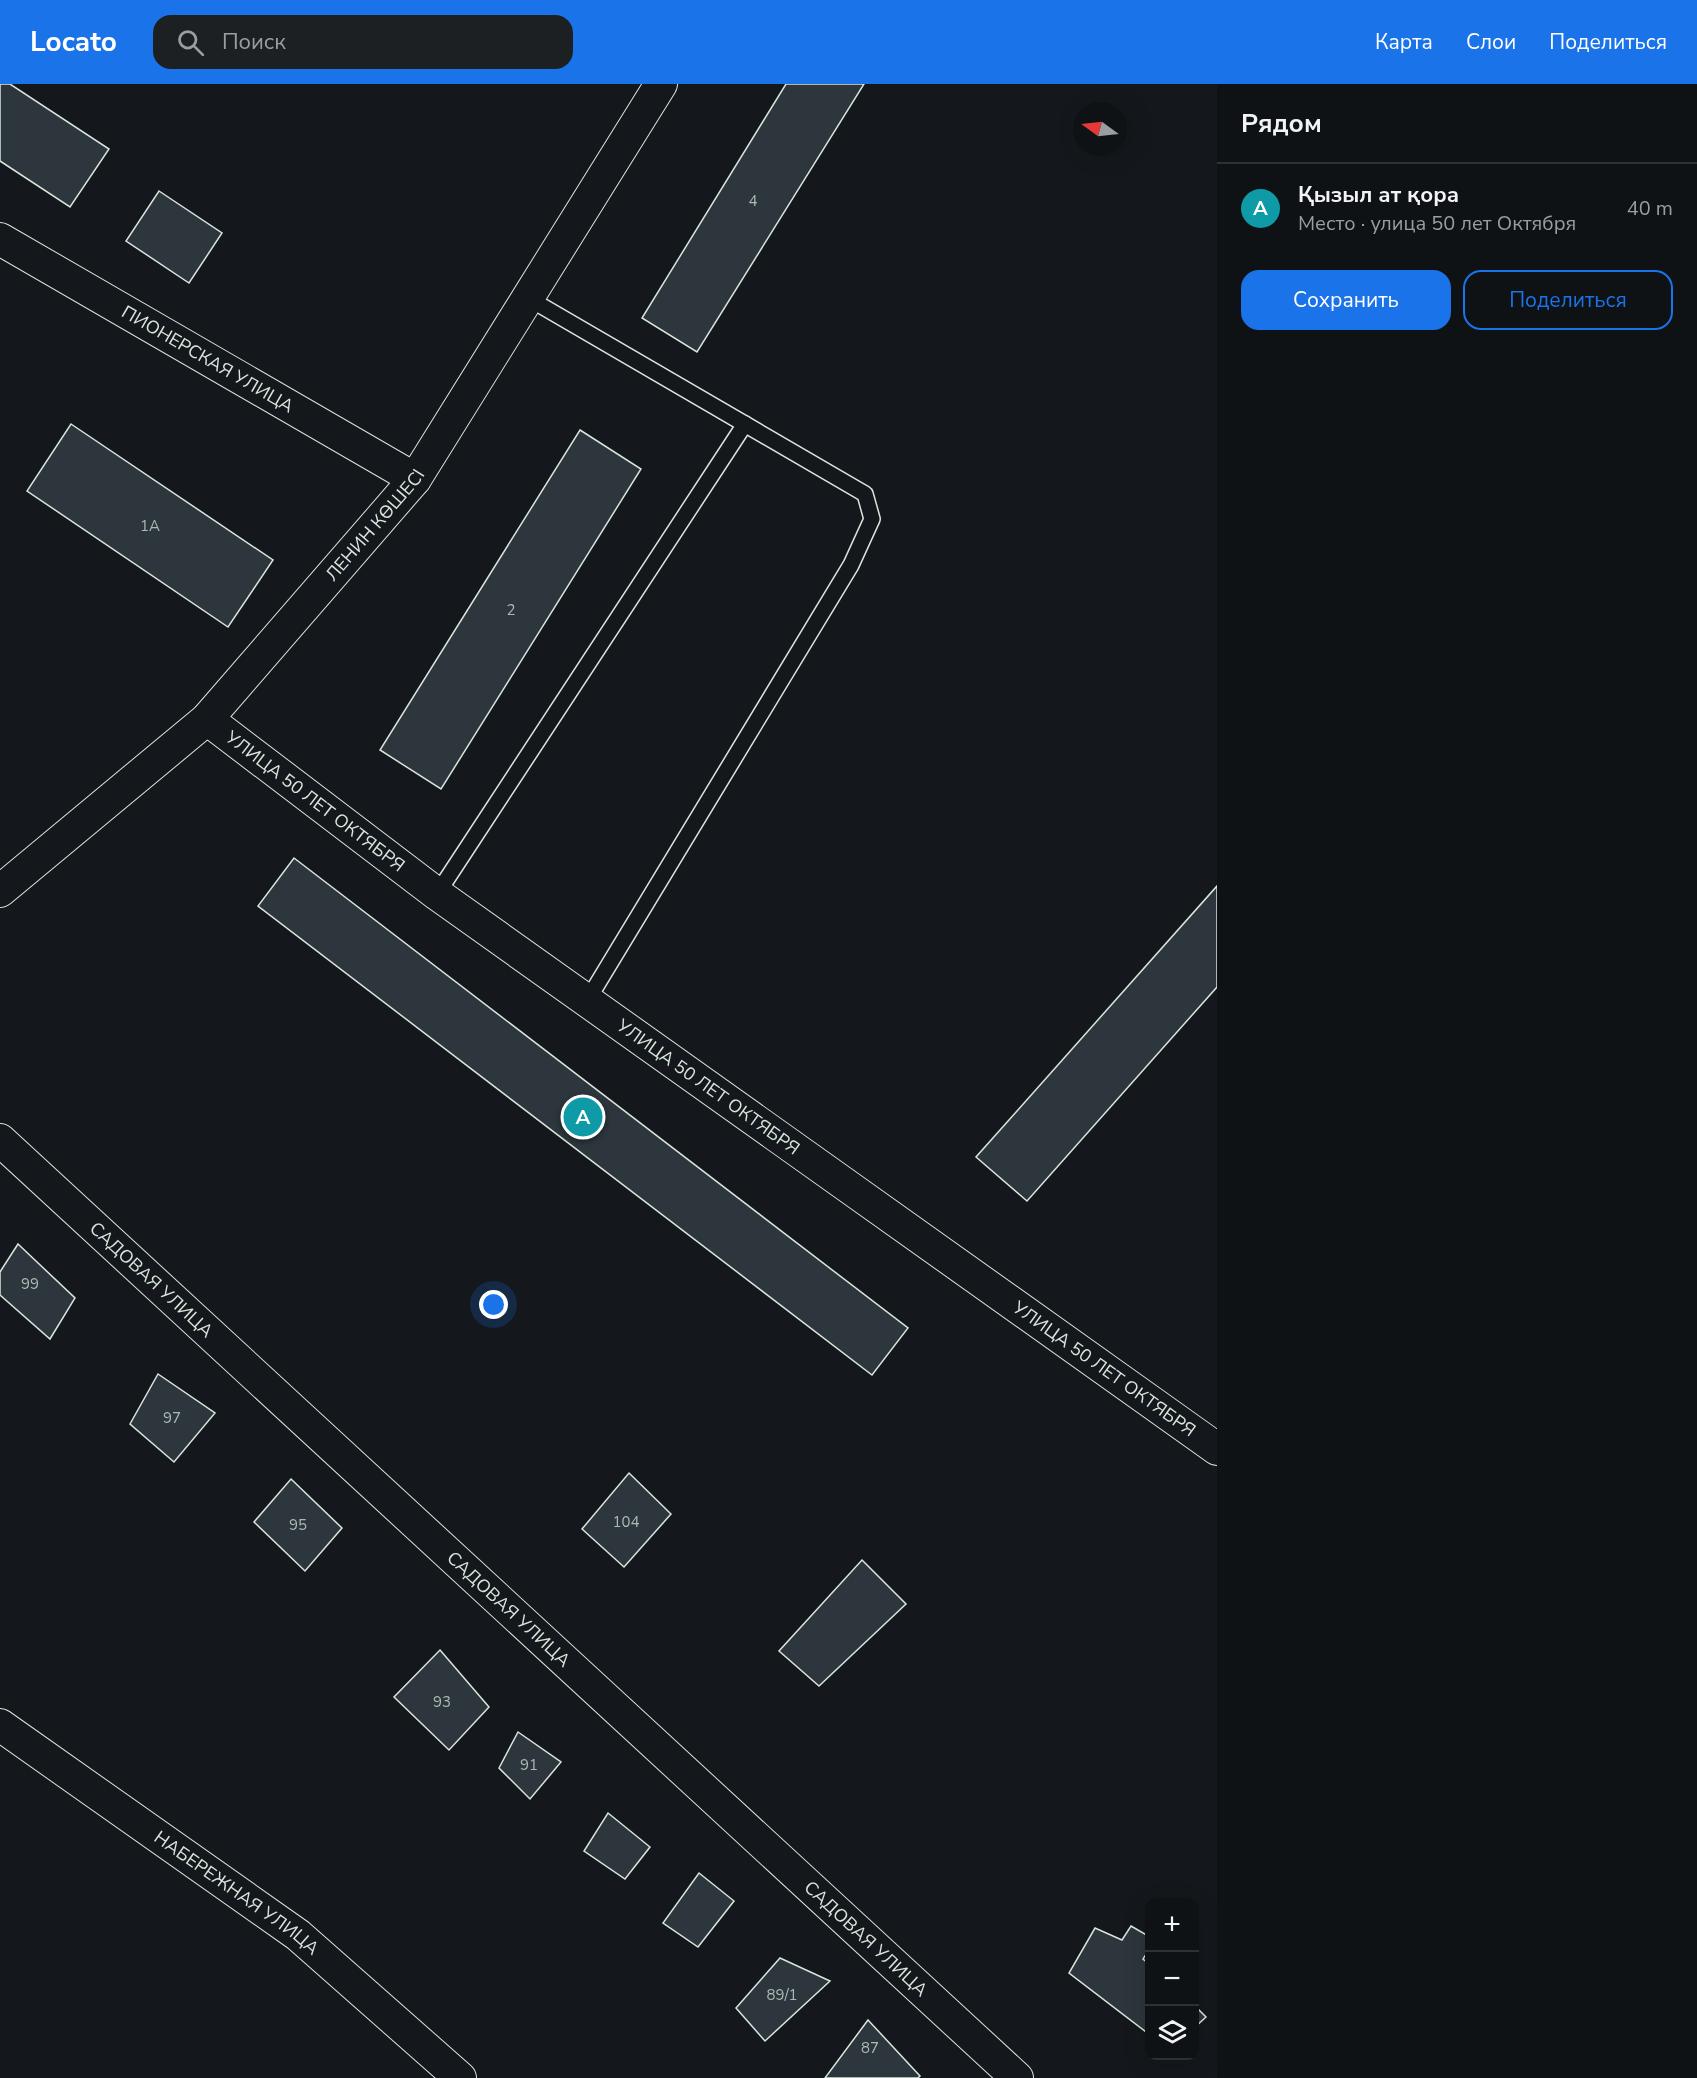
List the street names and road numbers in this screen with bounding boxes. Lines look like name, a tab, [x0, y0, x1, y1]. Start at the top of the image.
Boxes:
street label: ПИОНЕРСКАЯ УЛИЦА	[117, 300, 298, 418]
street label: ЛЕНИН КӨШЕСІ	[320, 465, 430, 586]
street label: УЛИЦА 50 ЛЕТ ОКТЯБРЯ	[220, 725, 410, 877]
street label: УЛИЦА 50 ЛЕТ ОКТЯБРЯ	[611, 1013, 805, 1160]
street label: САДОВАЯ УЛИЦА	[84, 1217, 218, 1343]
street label: УЛИЦА 50 ЛЕТ ОКТЯБРЯ	[1007, 1295, 1201, 1442]
street label: САДОВАЯ УЛИЦА	[442, 1546, 576, 1672]
street label: НАБЕРЕЖНАЯ УЛИЦА	[149, 1825, 324, 1960]
street label: САДОВАЯ УЛИЦА	[799, 1876, 933, 2002]

